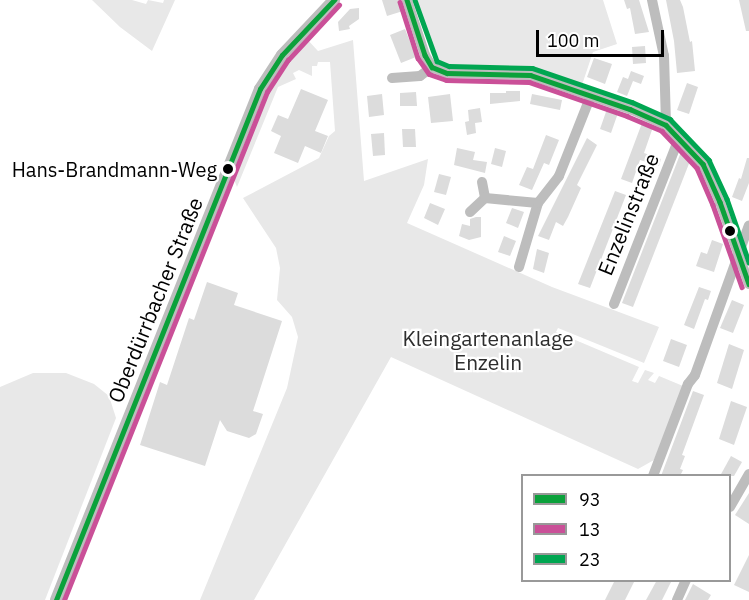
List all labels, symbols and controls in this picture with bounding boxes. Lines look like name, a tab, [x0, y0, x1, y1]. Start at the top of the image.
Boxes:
scale bar	[539, 18, 666, 56]
text: 100 m	[547, 29, 599, 52]
street label: Enzelinstraße	[592, 149, 664, 279]
place label: Hans-Brandmann-Weg	[12, 157, 217, 181]
marker: Hans-Brandmann-Weg	[222, 163, 234, 175]
street label: Oberdürrbacher Straße	[102, 194, 208, 406]
unlabelled marker	[724, 225, 736, 237]
park label: Kleingartenanlage Enzelin	[402, 325, 574, 375]
legend	[521, 474, 731, 582]
text: 93	[579, 488, 601, 511]
text: 13	[579, 518, 601, 541]
text: 23	[579, 548, 601, 571]

